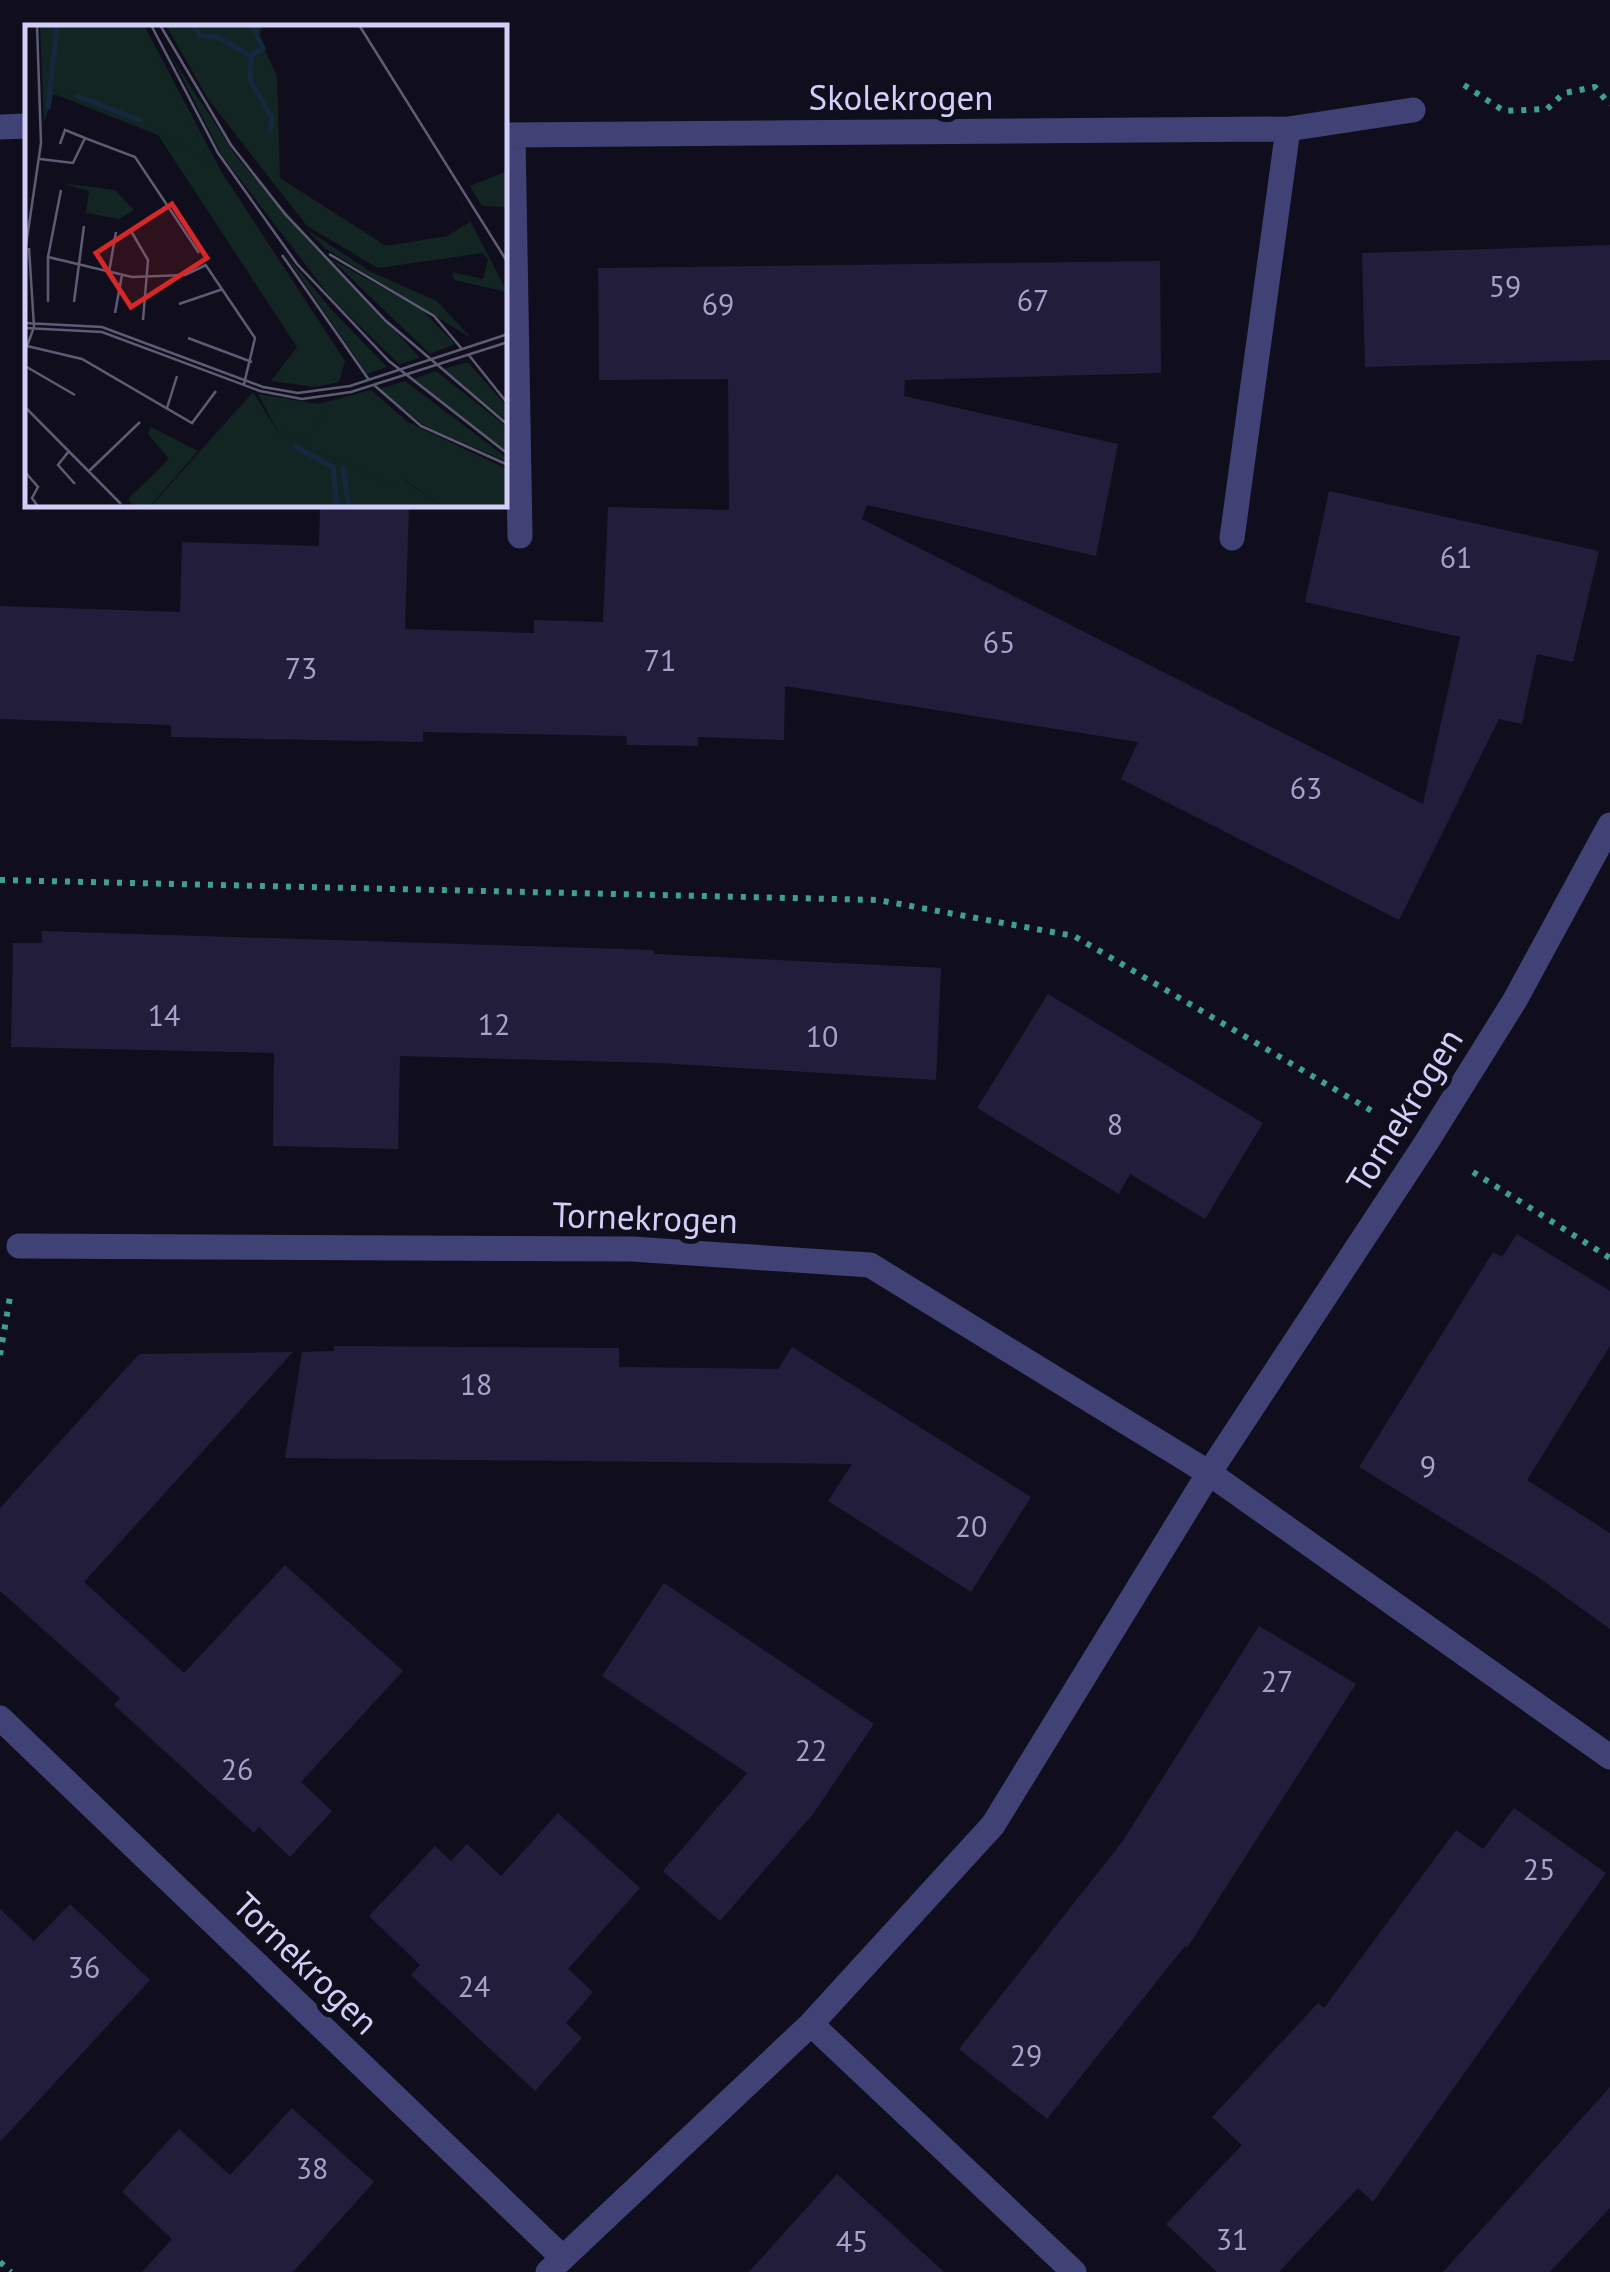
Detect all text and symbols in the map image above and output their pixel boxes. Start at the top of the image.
inset map [25,25,508,508]
street label: Skolekrogen [809,74,993,120]
house number: 59 [1489,266,1521,305]
house number: 67 [1017,280,1049,319]
house number: 69 [702,284,734,323]
house number: 61 [1440,537,1472,576]
house number: 65 [983,622,1015,661]
house number: 71 [644,640,676,679]
house number: 73 [285,648,317,687]
house number: 63 [1290,768,1322,807]
house number: 14 [148,995,180,1034]
house number: 12 [478,1004,510,1043]
house number: 10 [806,1016,838,1055]
street label: Tornekrogen [1335,1019,1473,1201]
house number: 8 [1107,1104,1123,1143]
street label: Tornekrogen [551,1191,739,1243]
house number: 18 [460,1364,492,1403]
house number: 9 [1420,1446,1436,1485]
house number: 20 [955,1506,987,1545]
house number: 27 [1261,1661,1293,1700]
house number: 22 [795,1730,827,1769]
house number: 26 [221,1749,253,1788]
house number: 25 [1523,1849,1555,1888]
street label: Tornekrogen [223,1882,389,2044]
house number: 36 [68,1947,100,1986]
house number: 24 [458,1966,490,2005]
house number: 29 [1010,2035,1042,2074]
house number: 38 [296,2148,328,2187]
house number: 31 [1216,2219,1248,2258]
house number: 45 [836,2221,868,2260]

